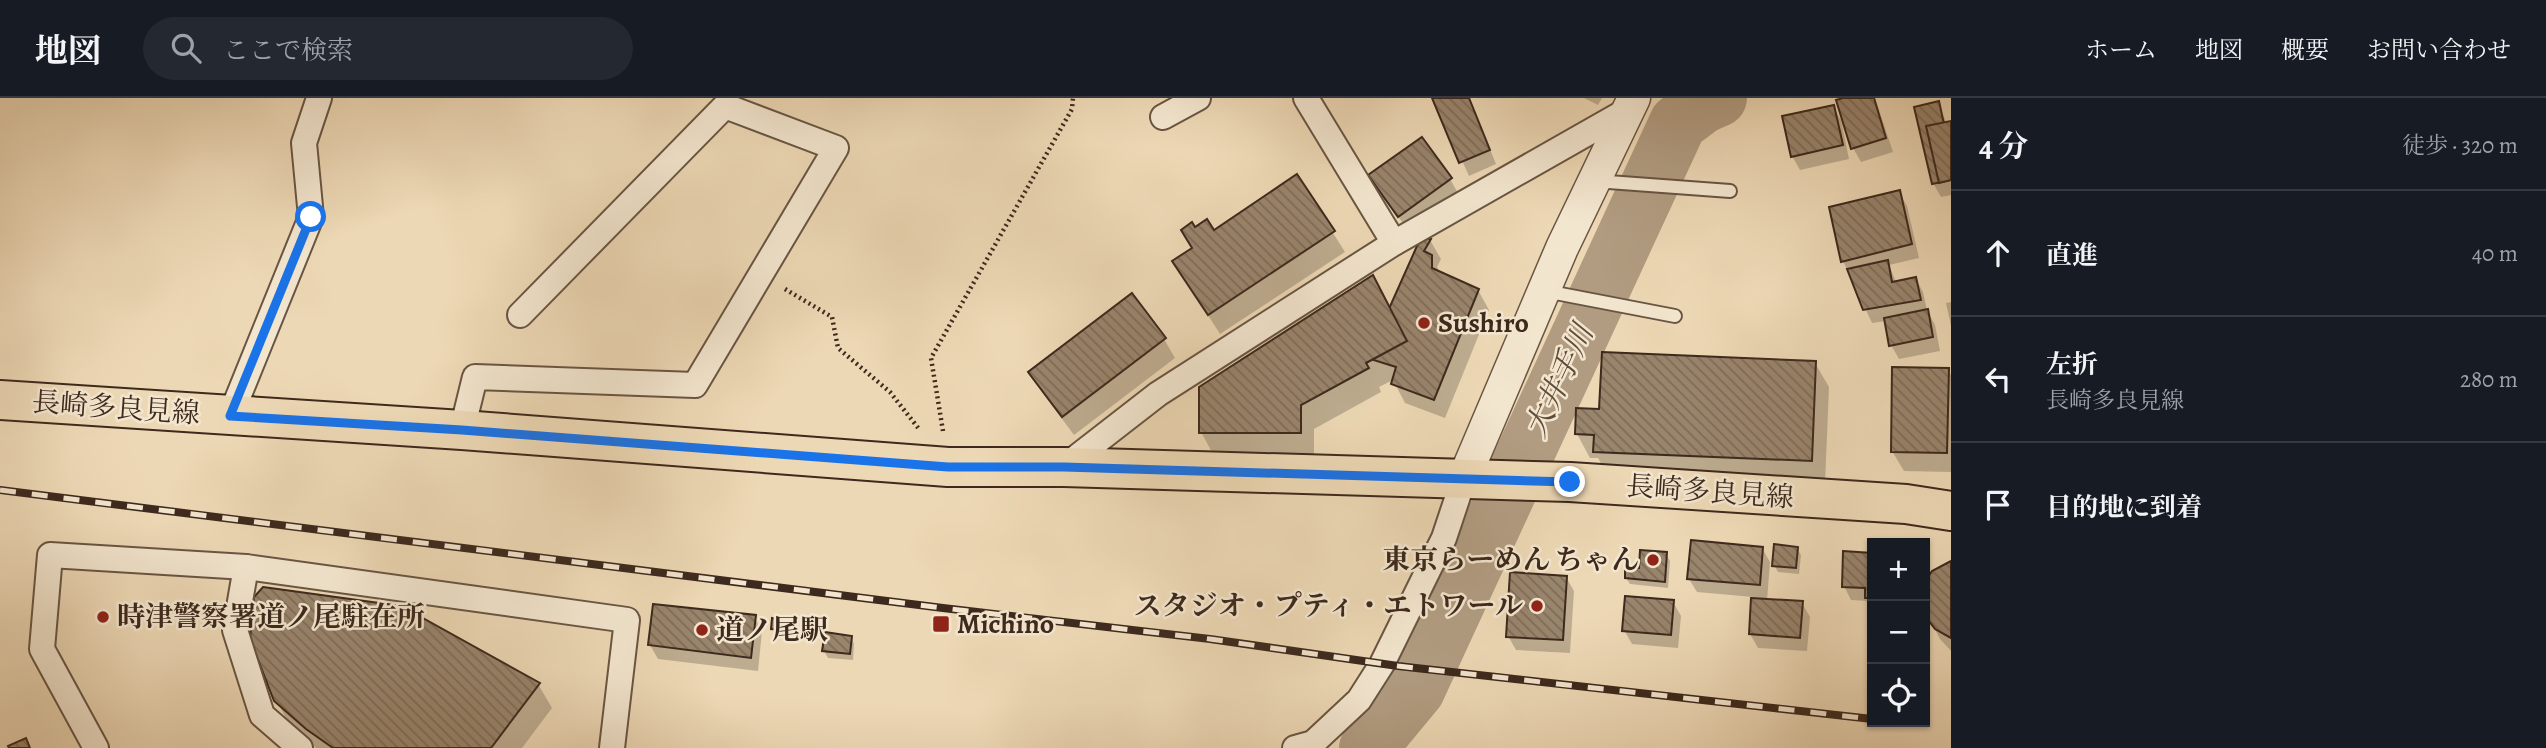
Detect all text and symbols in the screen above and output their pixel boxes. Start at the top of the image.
search box [143,17,633,80]
text: 地図 [35,28,101,73]
icon: search [167,29,205,67]
text: ここで検索 [223,33,353,68]
text: ホーム [2085,34,2157,66]
text: 地図 [2195,34,2243,66]
text: 概要 [2281,34,2329,66]
text: お問い合わせ [2367,34,2511,66]
text: 4 分 [1979,126,2028,166]
text: 徒歩 · 320 m [2402,130,2518,161]
route start [295,201,326,232]
icon: ahead [1979,234,2017,272]
text: 直進 [2046,238,2098,273]
text: 40 m [2472,238,2518,269]
place label: Sushiro [1438,304,1529,342]
marker: Sushiro [1416,315,1432,331]
water label: 大井手川 [1516,315,1604,444]
text: 左折 [2046,347,2098,382]
icon: left [1979,360,2017,398]
text: 280 m [2460,364,2518,395]
street label: 長崎多良見線 [31,383,201,433]
text: 長崎多良見線 [2046,385,2184,416]
route end [1554,466,1585,497]
street label: 長崎多良見線 [1625,467,1795,517]
icon: arrive [1979,486,2017,524]
text: 目的地に到着 [2046,490,2202,525]
map controls [1867,538,1930,727]
button: + [1867,538,1930,601]
place label: 東京らーめん ちゃん [1382,541,1639,579]
marker: 東京らーめん ちゃん [1645,552,1661,568]
place label: スタジオ・プティ・エトワール [1134,587,1523,625]
place label: 時津警察署道ノ尾駐在所 [117,598,425,636]
marker: スタジオ・プティ・エトワール [1529,598,1545,614]
button: − [1867,601,1930,664]
place label: Michino [957,605,1054,643]
marker: 時津警察署道ノ尾駐在所 [95,609,111,625]
place label: 道ノ尾駅 [716,611,828,649]
marker: Michino [931,614,951,634]
marker: 道ノ尾駅 [694,622,710,638]
button: locate [1867,664,1930,727]

